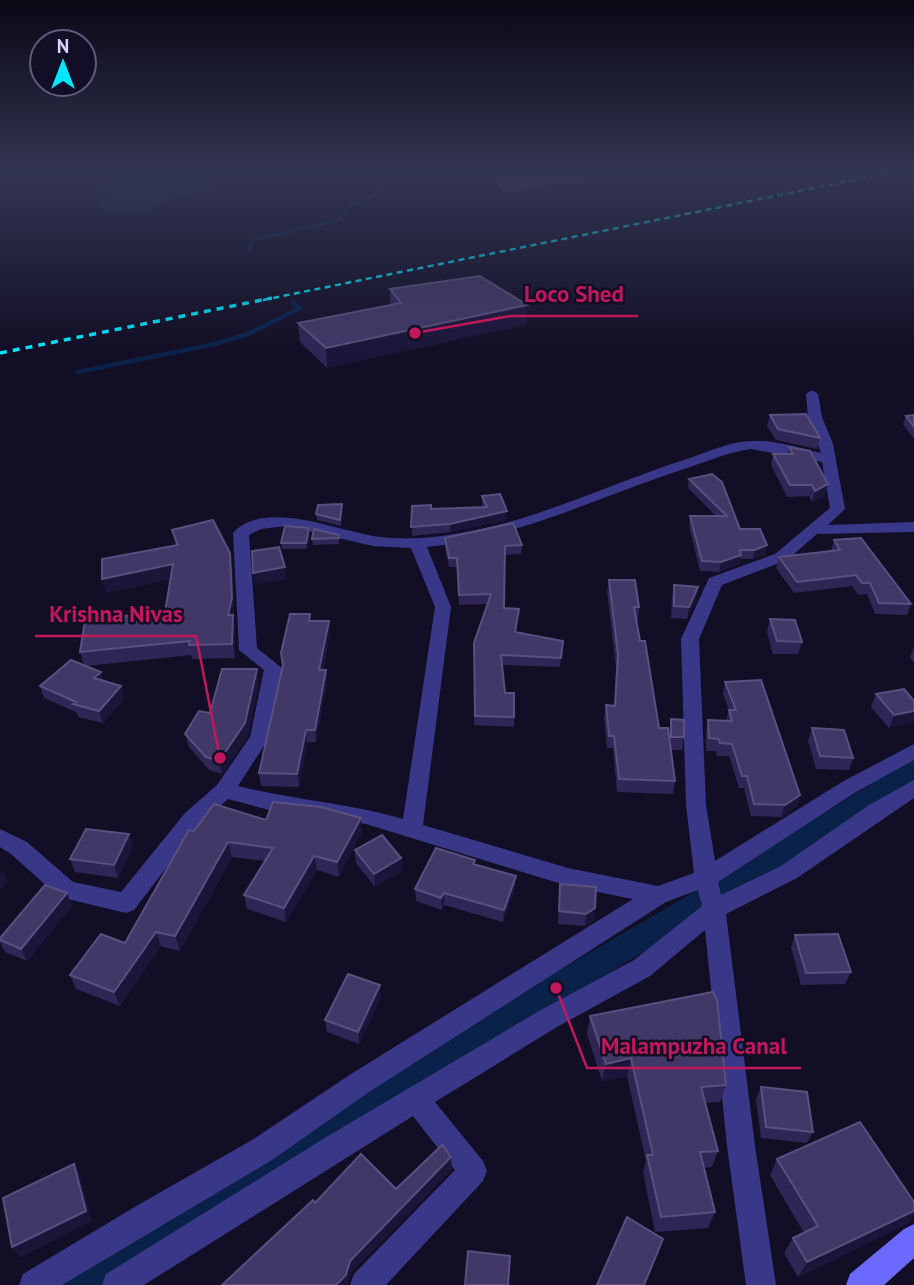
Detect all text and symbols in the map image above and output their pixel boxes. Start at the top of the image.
north arrow [28,28,98,98]
text: N [57,34,69,58]
callout: Loco Shed [510,272,638,316]
text: Loco Shed [524,279,624,308]
callout: Krishna Nivas [35,592,196,636]
text: Krishna Nivas [49,599,183,628]
callout: Malampuzha Canal [587,1024,801,1068]
text: Malampuzha Canal [601,1031,787,1060]

